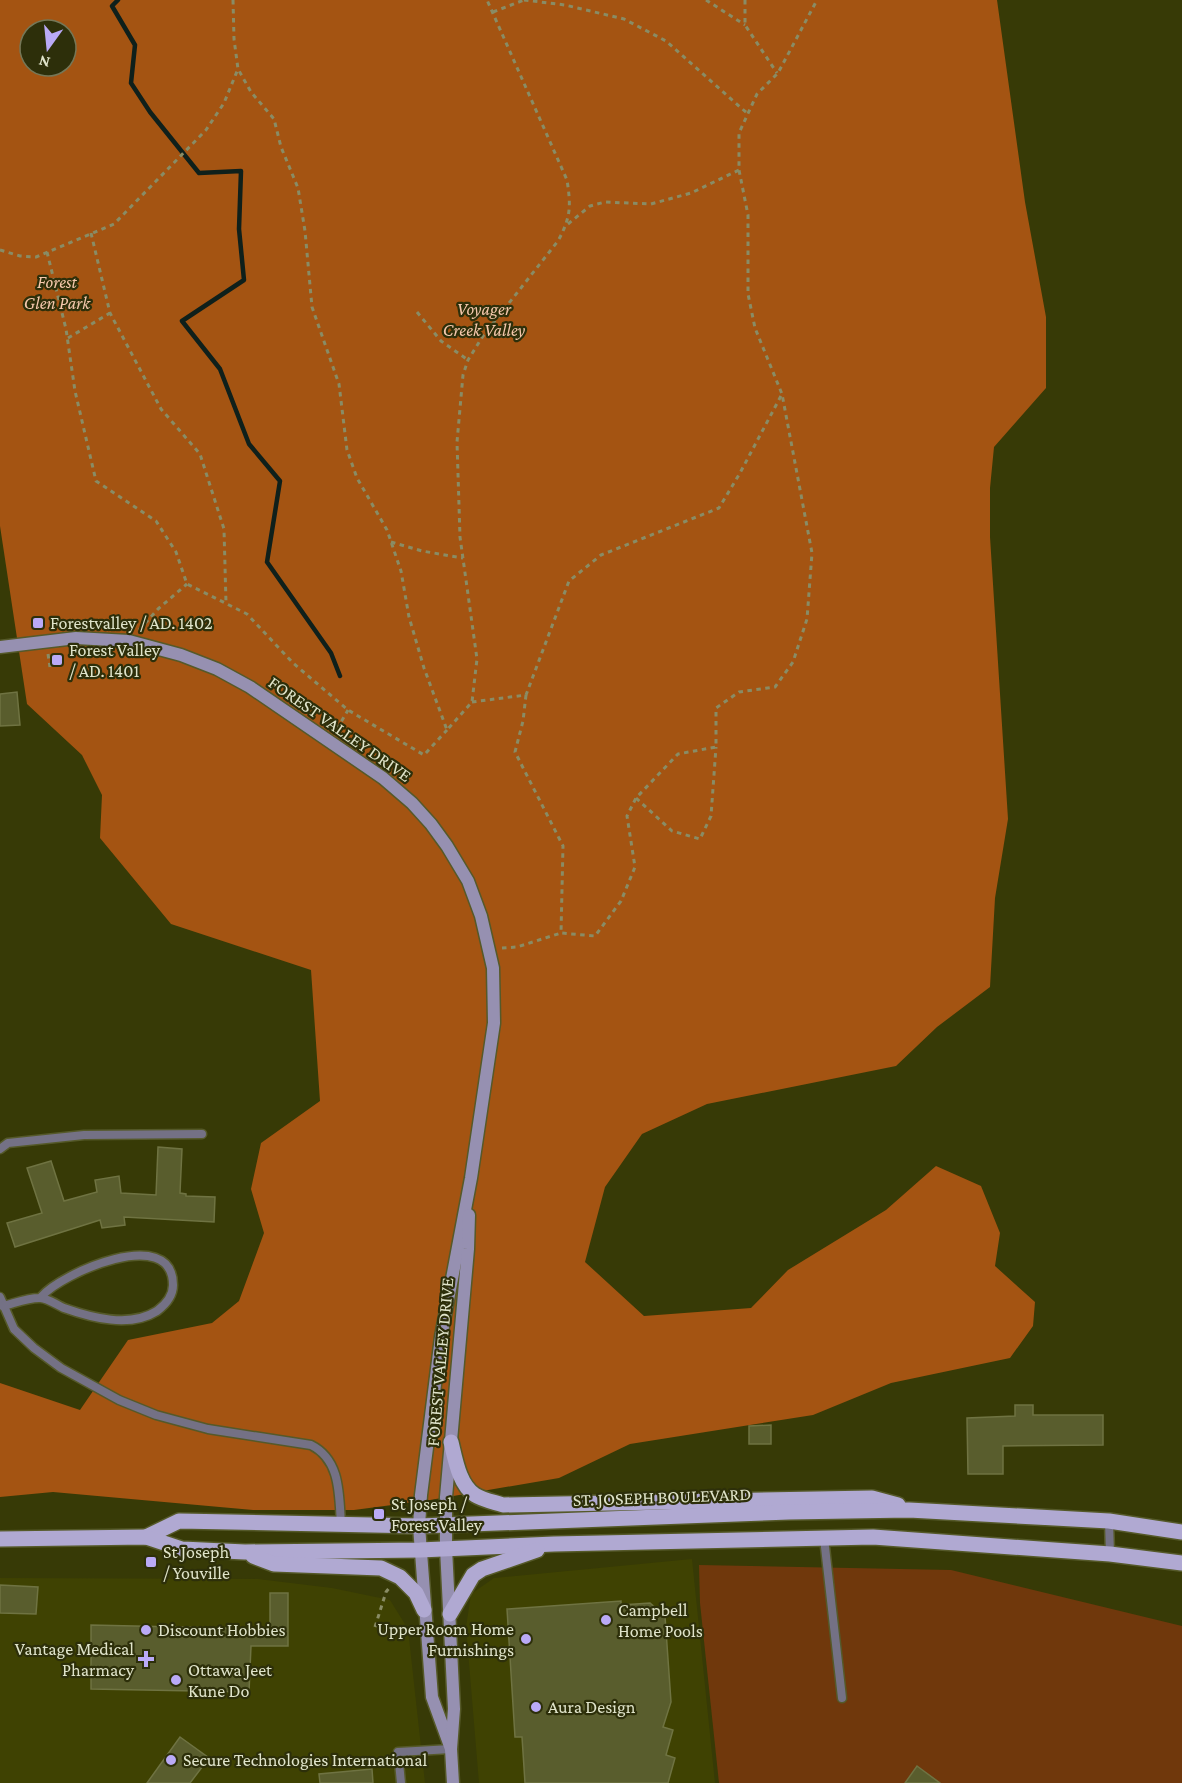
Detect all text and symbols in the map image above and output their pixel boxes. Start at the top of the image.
north arrow [18,18,78,78]
text: N [37,52,52,72]
park label: Forest Glen Park [24,272,91,313]
park label: Voyager Creek Valley [443,299,526,340]
place label: Forestvalley / AD. 1402 [50,613,213,633]
marker: Forestvalley / AD. 1402 [31,616,45,630]
place label: Forest Valley / AD. 1401 [69,640,161,681]
marker: Forest Valley / AD. 1401 [50,653,64,667]
street label: FOREST VALLEY DRIVE [265,672,415,786]
street label: FOREST VALLEY DRIVE [423,1276,457,1447]
street label: ST. JOSEPH BOULEVARD [572,1484,752,1510]
place label: St Joseph / Forest Valley [391,1494,483,1535]
marker: St Joseph / Forest Valley [372,1507,386,1521]
place label: St Joseph / Youville [163,1542,230,1583]
marker: St Joseph / Youville [144,1555,158,1569]
place label: Campbell Home Pools [618,1600,703,1641]
marker: Campbell Home Pools [599,1613,613,1627]
place label: Upper Room Home Furnishings [377,1619,514,1660]
place label: Discount Hobbies [158,1620,286,1640]
marker: Discount Hobbies [139,1623,153,1637]
marker: Upper Room Home Furnishings [519,1632,533,1646]
place label: Vantage Medical Pharmacy [15,1639,135,1680]
marker: Vantage Medical Pharmacy [139,1652,153,1666]
place label: Ottawa Jeet Kune Do [188,1660,273,1701]
marker: Ottawa Jeet Kune Do [169,1673,183,1687]
place label: Aura Design [548,1697,636,1717]
marker: Aura Design [529,1700,543,1714]
place label: Secure Technologies International [183,1750,428,1770]
marker: Secure Technologies International [164,1753,178,1767]

